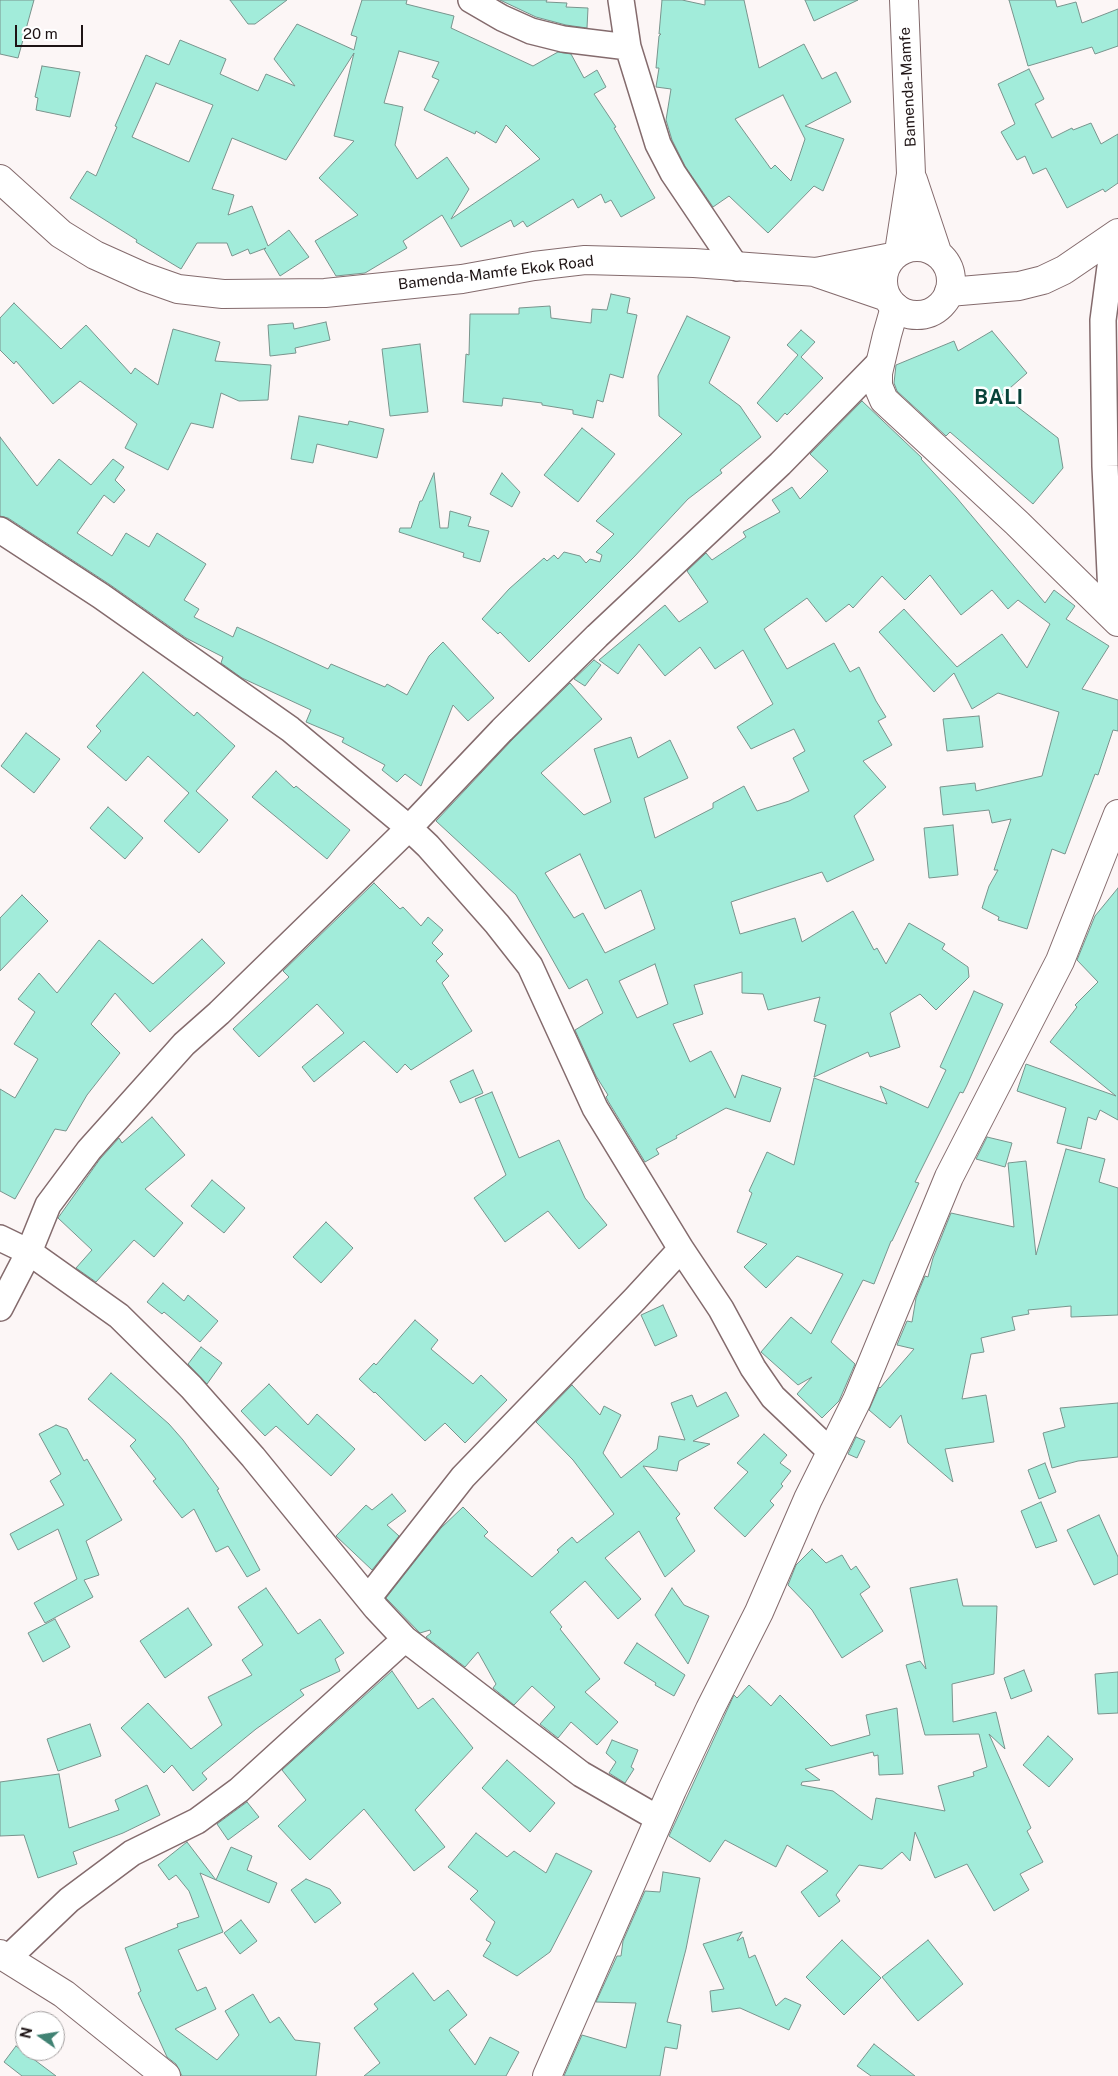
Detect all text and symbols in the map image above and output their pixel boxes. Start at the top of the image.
scale bar [18,15,85,47]
text: 20 m [23,25,58,42]
street label: Bamenda-Mamfe [896,27,920,147]
street label: Bamenda-Mamfe Ekok Road [397,252,595,294]
district label: BALI [974,386,1024,410]
north arrow [15,2011,65,2061]
text: N [17,2026,35,2040]

